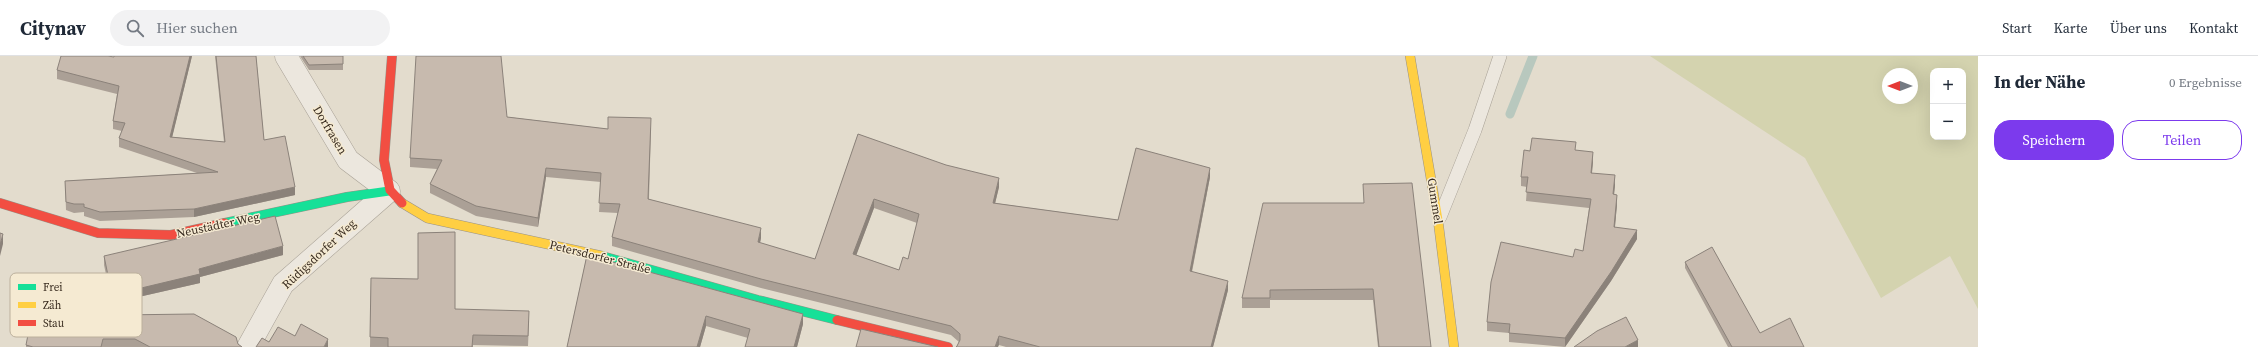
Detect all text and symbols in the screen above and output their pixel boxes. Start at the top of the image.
search box [110,10,390,46]
text: Citynav [20,15,86,41]
icon: search [124,17,146,39]
text: Hier suchen [156,17,238,38]
text: Start [2002,18,2032,38]
text: Karte [2054,18,2088,38]
text: Über uns [2110,18,2167,38]
text: Kontakt [2189,18,2238,38]
north arrow [1882,68,1918,104]
map controls [1930,68,1966,140]
button: + [1930,68,1966,104]
text: In der Nähe [1994,70,2085,94]
text: 0 Ergebnisse [2169,74,2242,91]
street label: Dorfrasen [309,103,351,157]
button: − [1930,104,1966,140]
button: Speichern [1994,120,2114,160]
button: Teilen [2122,120,2242,160]
street label: Gummel [1423,177,1447,226]
street label: Neustädter Weg [175,208,261,242]
street label: Rüdigsdorfer Weg [279,216,359,292]
street label: Petersdorfer Straße [548,237,652,277]
legend [10,273,142,337]
text: Frei [43,280,63,295]
text: Zäh [43,298,62,313]
text: Stau [43,316,65,331]

